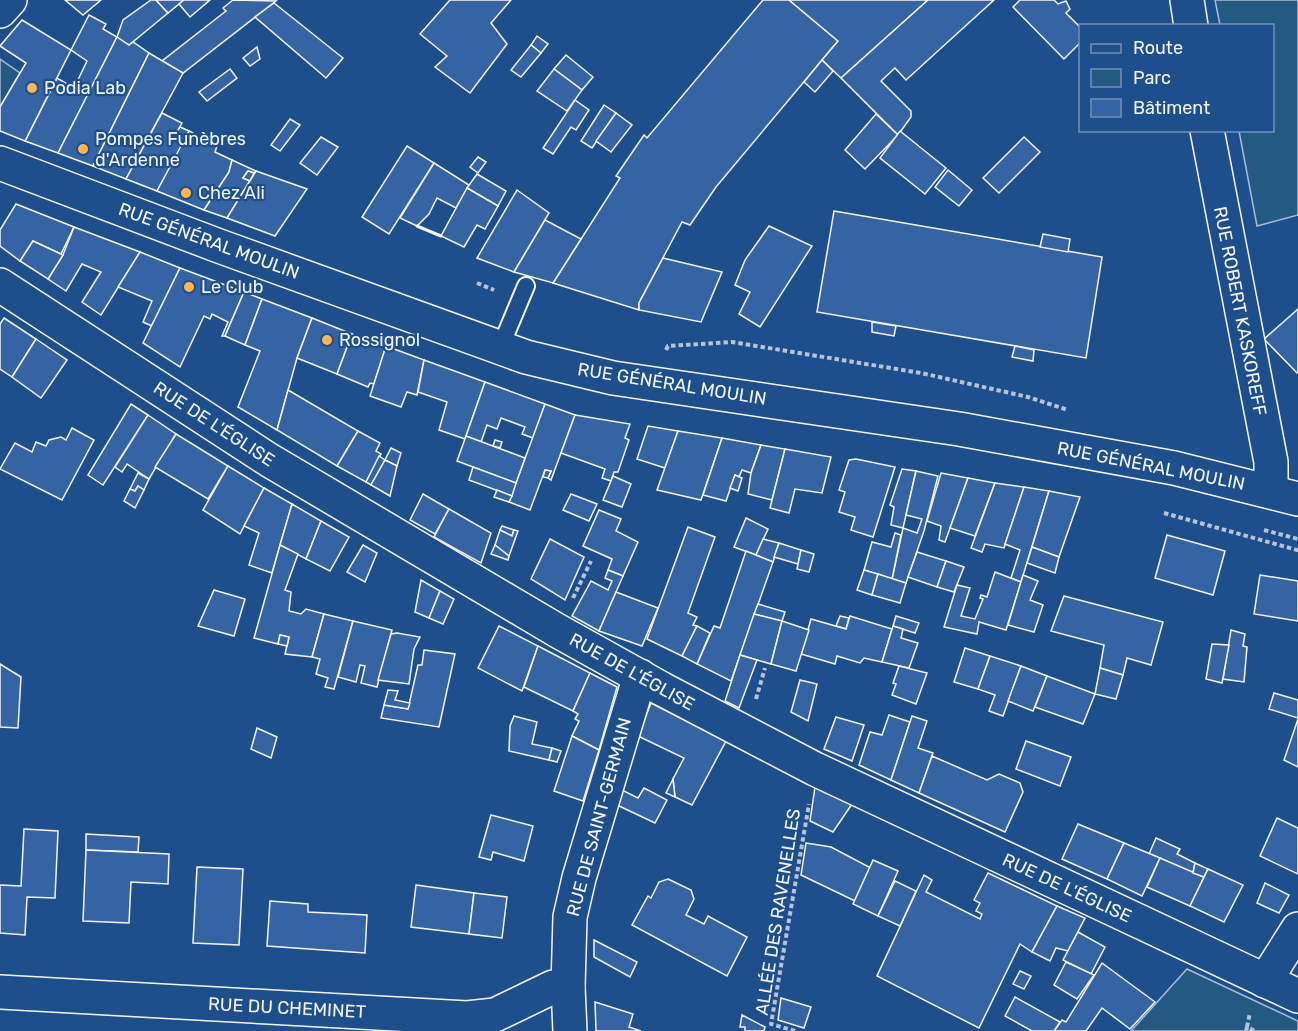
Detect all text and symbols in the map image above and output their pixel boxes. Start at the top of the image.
legend [1079,24,1274,132]
text: Route [1133,37,1183,59]
text: Parc [1133,67,1171,89]
place label: Podia Lab [44,77,126,99]
marker: Podia Lab [25,81,39,95]
text: Bâtiment [1133,97,1210,119]
place label: Pompes Funèbres d'Ardenne [95,128,246,171]
marker: Pompes Funèbres d'Ardenne [76,142,90,156]
place label: Chez Ali [198,182,265,204]
marker: Chez Ali [179,186,193,200]
street label: RUE GÉNÉRAL MOULIN [116,198,302,284]
street label: RUE ROBERT KASKOREFF [1209,205,1271,417]
place label: Le Club [201,276,263,298]
marker: Le Club [182,280,196,294]
place label: Rossignol [339,329,420,351]
marker: Rossignol [320,333,334,347]
street label: RUE GÉNÉRAL MOULIN [576,358,768,410]
street label: RUE DE L'ÉGLISE [149,377,279,471]
street label: RUE GÉNÉRAL MOULIN [1055,437,1247,495]
street label: RUE DE L'ÉGLISE [566,628,698,716]
street label: RUE DE SAINT-GERMAIN [562,715,636,919]
street label: ALLÉE DES RAVENELLES [751,807,805,1017]
street label: RUE DE L'ÉGLISE [999,848,1135,928]
street label: RUE DU CHEMINET [208,993,366,1023]

